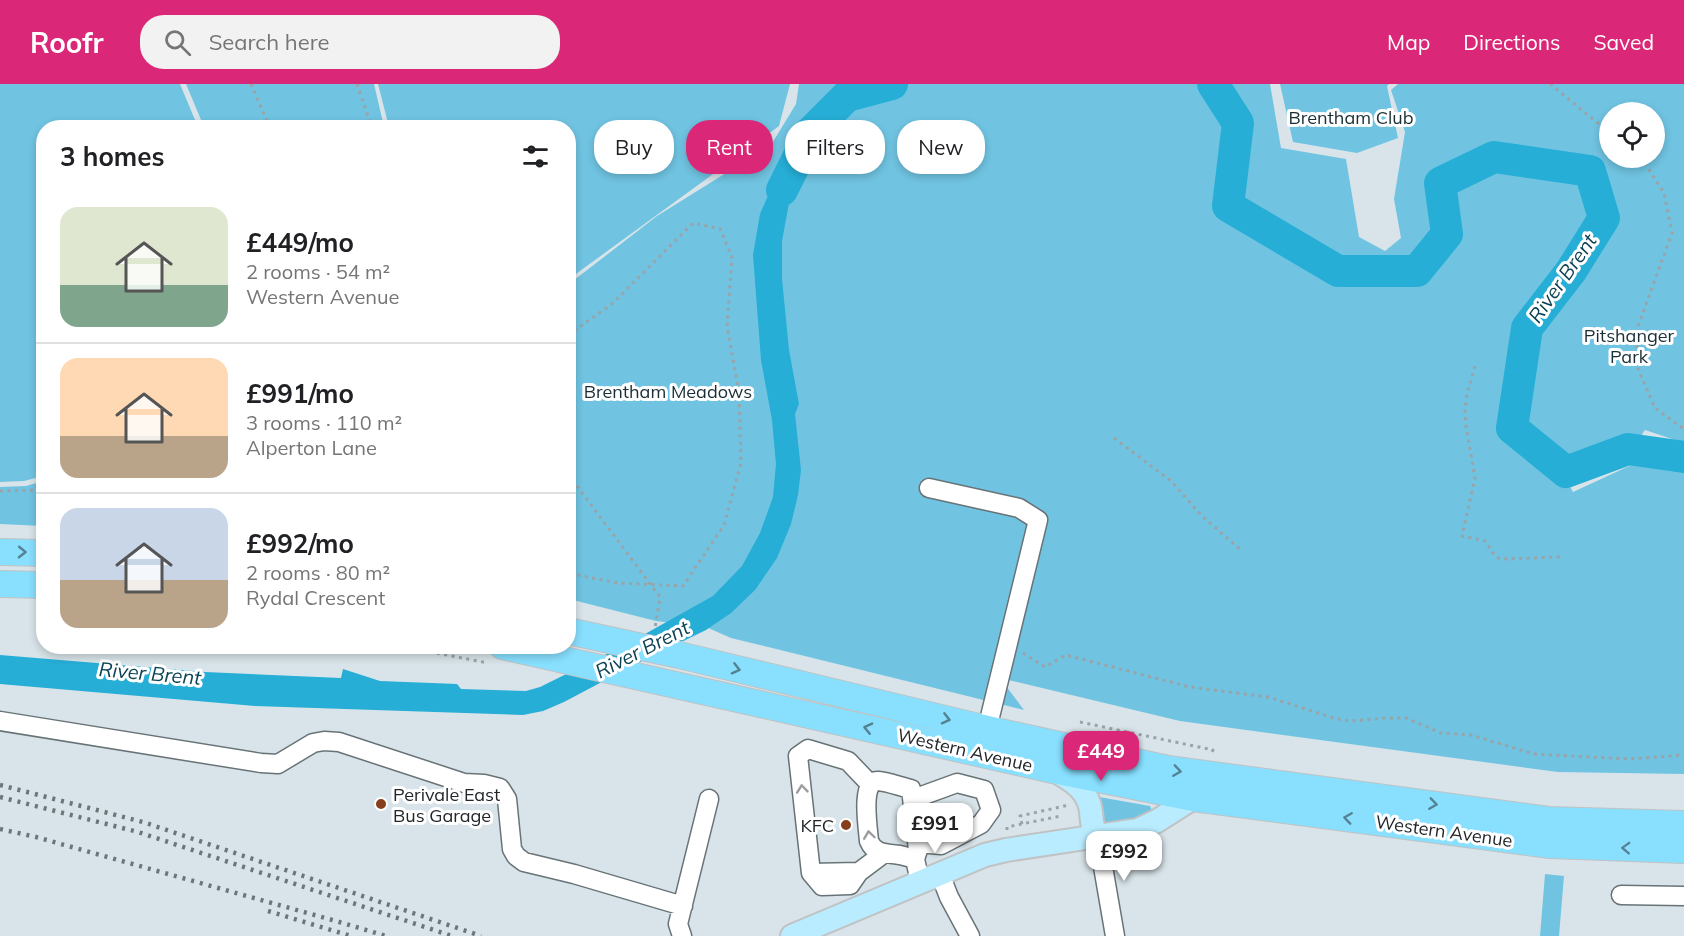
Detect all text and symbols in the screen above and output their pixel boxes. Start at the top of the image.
search box [140,15,560,69]
text: Roofr [30,25,104,60]
icon: search [161,26,194,59]
text: Search here [209,28,330,56]
text: Map [1387,29,1430,55]
text: Directions [1463,29,1560,55]
text: Saved [1593,29,1654,55]
map controls [1599,102,1665,168]
button: locate [1599,102,1665,168]
park label: Brentham Club [1289,106,1413,129]
chip: Buy [594,120,674,174]
chip: Rent [686,120,773,174]
chip: Filters [785,120,885,174]
chip: New [897,120,985,174]
text: 3 homes [60,140,164,173]
icon: filters [519,140,552,173]
text: £449/mo [246,226,354,259]
water label: River Brent [1522,228,1602,327]
icon: home [108,231,180,303]
text: 2 rooms · 54 m² [246,259,390,284]
text: Western Avenue [246,284,399,309]
park label: Pitshanger Park [1584,324,1675,368]
text: £991/mo [246,377,354,410]
park label: Brentham Meadows [584,380,752,403]
icon: home [108,382,180,454]
text: 3 rooms · 110 m² [246,410,402,435]
text: Alperton Lane [246,435,377,460]
text: £992/mo [246,527,354,560]
icon: home [108,532,180,604]
one-way arrow [17,546,26,558]
text: 2 rooms · 80 m² [246,560,390,585]
text: Rydal Crescent [246,585,385,610]
water label: River Brent [591,614,694,683]
water label: River Brent [98,656,203,690]
one-way arrow [731,661,741,674]
one-way arrow [941,712,951,725]
one-way arrow [863,723,873,736]
street label: Western Avenue [895,723,1035,777]
pin: £449 [1065,731,1137,782]
text: £449 [1077,738,1125,763]
one-way arrow [1173,764,1182,776]
place label: Perivale East Bus Garage [393,783,500,827]
one-way arrow [796,784,808,793]
marker: Perivale East Bus Garage [374,797,388,811]
one-way arrow [1429,798,1438,810]
pin: £991 [899,803,971,854]
text: £991 [911,810,959,835]
street label: Western Avenue [1374,810,1514,852]
one-way arrow [1344,813,1353,825]
place label: KFC [800,814,834,837]
marker: KFC [839,818,853,832]
one-way arrow [864,830,876,840]
pin: £992 [1088,831,1160,882]
text: £992 [1100,838,1148,863]
one-way arrow [1621,842,1630,854]

